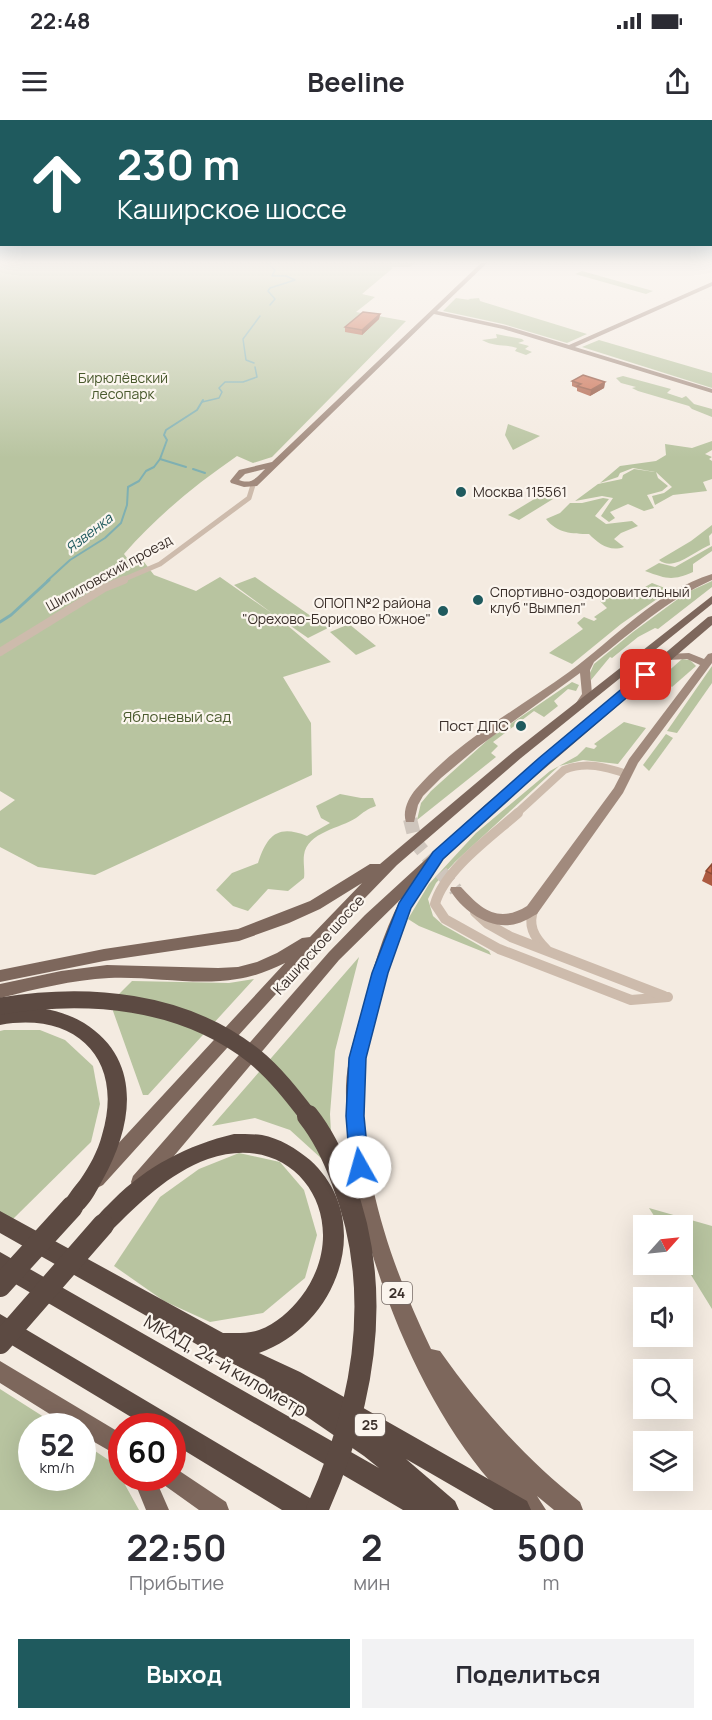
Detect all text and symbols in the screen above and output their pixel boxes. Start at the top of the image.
text: 22:48 [30,6,91,36]
text: Beeline [307,63,405,100]
icon: menu [18,65,51,98]
icon: share [661,65,694,98]
text: 230 m [117,135,240,193]
icon: ahead [18,144,96,222]
text: Каширское шоссе [117,190,347,227]
park label: Бирюлёвский лесопарк [78,368,168,403]
place label: Москва 115561 [473,482,567,501]
marker: Москва 115561 [454,485,468,499]
water label: Язвенка [61,508,117,557]
street label: Шипиловский проезд [42,530,175,615]
place label: Спортивно-оздоровительный клуб "Вымпел" [490,582,690,617]
place label: ОПОП №2 района "Орехово-Борисово Южное" [242,593,431,628]
marker: Спортивно-оздоровительный клуб "Вымпел" [471,593,485,607]
marker: ОПОП №2 района "Орехово-Борисово Южное" [436,604,450,618]
pin [620,649,671,700]
icon: arrive [629,658,662,691]
park label: Яблоневый сад [123,706,231,727]
place label: Пост ДПС [439,715,509,736]
marker: Пост ДПС [514,719,528,733]
street label: Каширское шоссе [268,890,369,999]
position arrow [328,1135,392,1199]
north arrow [633,1215,693,1275]
map controls [633,1215,693,1491]
road number: 24 [382,1282,412,1304]
button: sound [633,1287,693,1347]
street label: МКАД, 24-й километр [140,1309,311,1422]
button: search [633,1359,693,1419]
speed limit sign: 60 [108,1413,186,1491]
road number: 25 [355,1414,385,1436]
text: 52 [40,1424,74,1465]
button: layers [633,1431,693,1491]
text: km/h [40,1457,74,1478]
text: 22:50 [127,1523,227,1572]
text: 2 [361,1523,382,1572]
text: 500 [517,1523,585,1572]
text: Прибытие [129,1569,224,1596]
text: мин [353,1569,390,1596]
text: m [543,1569,560,1596]
button: Выход [18,1639,350,1708]
button: Поделиться [362,1639,694,1708]

